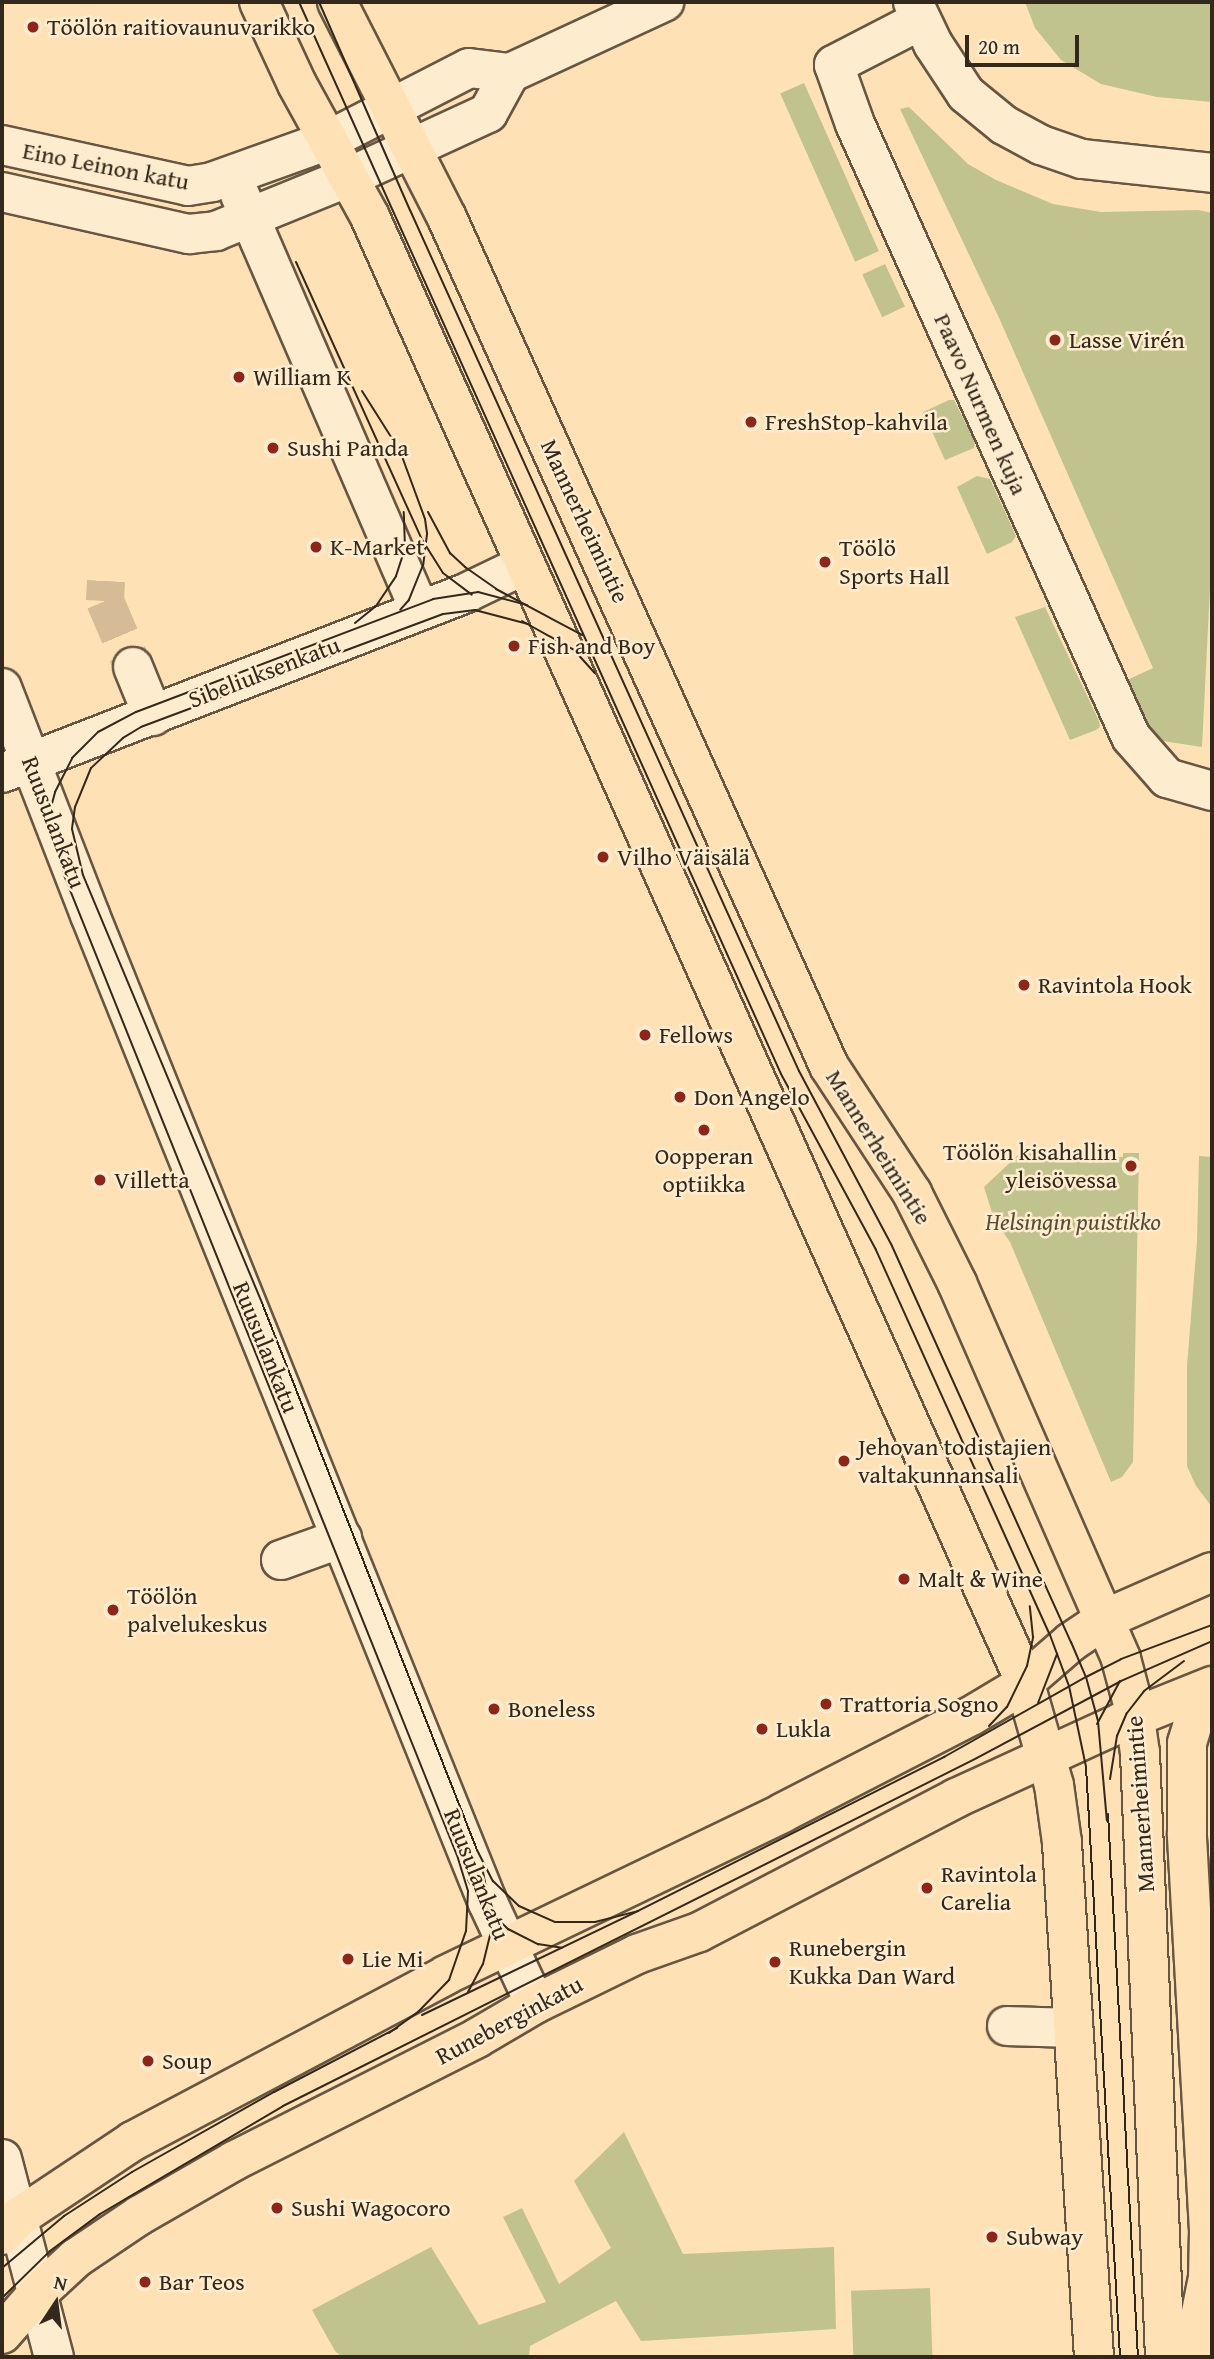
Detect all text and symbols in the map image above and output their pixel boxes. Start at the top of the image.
place label: Töölön raitiovaunuvarikko [47,13,315,41]
marker: Töölön raitiovaunuvarikko [25,19,41,35]
scale bar [969,21,1083,65]
text: 20 m [978,31,1020,62]
street label: Eino Leinon katu [20,136,192,196]
street label: Paavo Nurmen kuja [928,309,1034,499]
place label: Lasse Virén [1069,326,1185,354]
marker: Lasse Virén [1047,332,1063,348]
place label: William K [253,363,351,391]
marker: William K [231,369,247,385]
place label: FreshStop-kahvila [765,408,948,436]
marker: FreshStop-kahvila [743,414,759,430]
place label: Sushi Panda [287,434,409,462]
street label: Mannerheimintie [535,435,635,607]
marker: Sushi Panda [265,440,281,456]
place label: K-Market [330,533,425,561]
place label: Töölö Sports Hall [839,534,950,590]
marker: K-Market [308,539,324,555]
marker: Töölö Sports Hall [817,554,833,570]
street label: Sibeliuksenkatu [184,630,344,714]
place label: Fish and Boy [528,632,655,660]
marker: Fish and Boy [506,638,522,654]
street label: Ruusulankatu [16,752,92,892]
place label: Vilho Väisälä [617,843,750,871]
marker: Vilho Väisälä [595,849,611,865]
place label: Ravintola Hook [1038,971,1192,999]
marker: Ravintola Hook [1016,977,1032,993]
place label: Fellows [659,1021,733,1049]
marker: Fellows [637,1027,653,1043]
street label: Mannerheimintie [820,1064,938,1230]
place label: Don Angelo [694,1083,810,1111]
marker: Don Angelo [672,1089,688,1105]
marker: Oopperan optiikka [696,1122,712,1138]
place label: Töölön kisahallin yleisövessa [943,1138,1117,1194]
place label: Oopperan optiikka [655,1142,753,1198]
marker: Töölön kisahallin yleisövessa [1123,1158,1139,1174]
place label: Villetta [114,1166,189,1194]
marker: Villetta [92,1172,108,1188]
park label: Helsingin puistikko [985,1208,1161,1236]
street label: Ruusulankatu [227,1277,305,1417]
place label: Jehovan todistajien valtakunnansali [858,1433,1051,1489]
marker: Jehovan todistajien valtakunnansali [836,1453,852,1469]
place label: Malt & Wine [918,1565,1043,1593]
marker: Malt & Wine [896,1571,912,1587]
place label: Töölön palvelukeskus [127,1582,268,1638]
marker: Töölön palvelukeskus [105,1602,121,1618]
place label: Trattoria Sogno [840,1690,999,1718]
place label: Boneless [508,1695,596,1723]
marker: Trattoria Sogno [818,1696,834,1712]
marker: Boneless [486,1701,502,1717]
place label: Lukla [776,1715,831,1743]
street label: Mannerheimintie [1119,1715,1161,1893]
marker: Lukla [754,1721,770,1737]
street label: Ruusulankatu [438,1804,516,1944]
place label: Ravintola Carelia [941,1860,1037,1916]
marker: Ravintola Carelia [919,1880,935,1896]
place label: Runebergin Kukka Dan Ward [789,1934,955,1990]
place label: Lie Mi [362,1945,423,1973]
marker: Lie Mi [340,1951,356,1967]
marker: Runebergin Kukka Dan Ward [767,1954,783,1970]
street label: Runeberginkatu [431,1969,587,2071]
place label: Soup [162,2047,212,2075]
marker: Soup [140,2053,156,2069]
place label: Sushi Wagocoro [291,2194,450,2222]
marker: Sushi Wagocoro [269,2200,285,2216]
place label: Subway [1006,2223,1083,2251]
marker: Subway [984,2229,1000,2245]
text: N [51,2267,70,2298]
north arrow [21,2268,91,2338]
place label: Bar Teos [159,2268,245,2296]
marker: Bar Teos [137,2274,153,2290]

